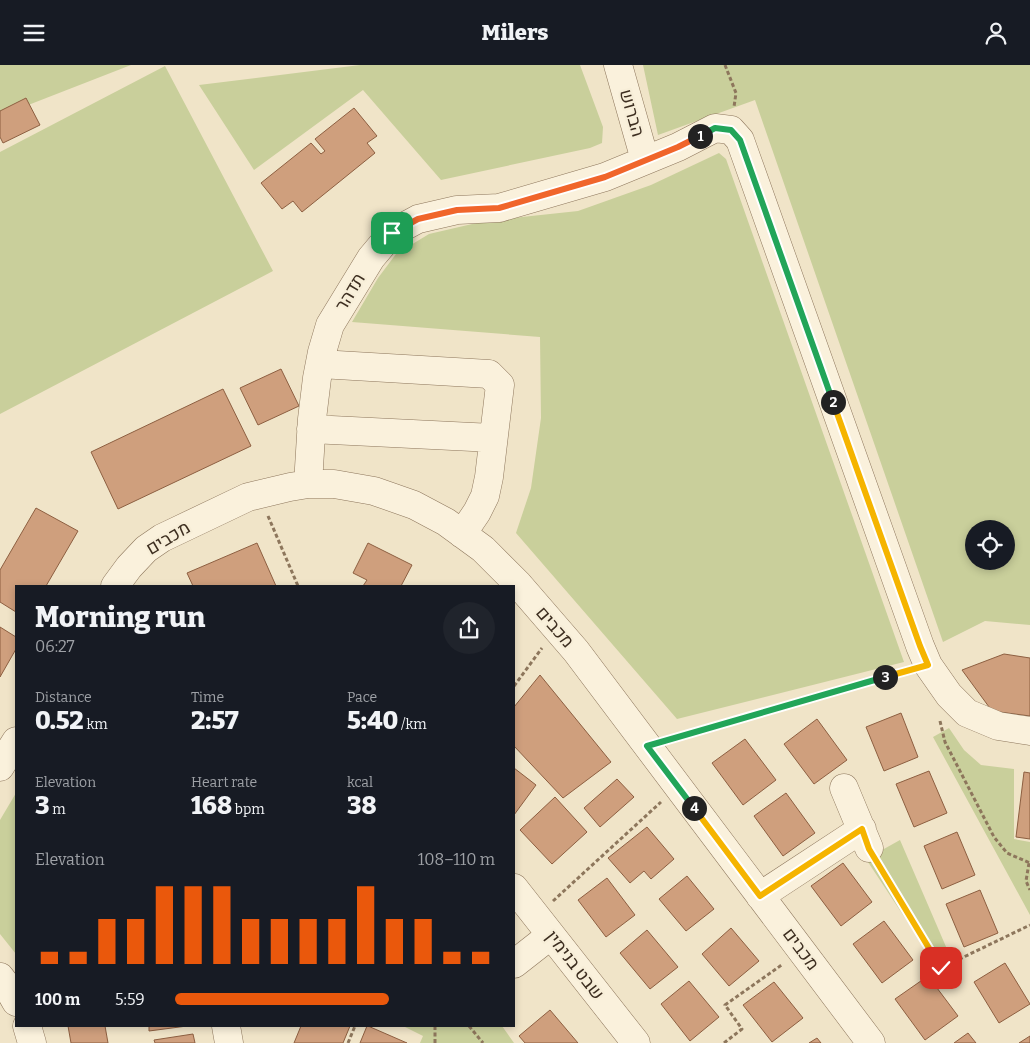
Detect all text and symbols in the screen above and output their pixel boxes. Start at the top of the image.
icon: menu [20,19,48,47]
text: Milers [482,19,548,46]
icon: person [982,19,1010,47]
street label: הברוש [615,87,649,139]
pin: 1 [688,123,712,149]
text: 1 [697,128,704,145]
pin [371,212,413,254]
icon: arrive [378,219,406,247]
street label: תדהר [330,269,370,315]
pin: 2 [820,389,846,415]
text: 2 [830,394,837,411]
street label: מכבים [142,516,194,560]
map controls [965,520,1015,570]
button: locate [965,520,1015,570]
text: Morning run [35,601,205,634]
button: share [443,602,495,654]
street label: מכבים [531,602,579,652]
text: 06:27 [35,637,75,656]
pin: 3 [872,665,898,689]
text: 3 [881,669,890,686]
text: Distance [35,689,92,706]
text: Time [191,689,224,706]
text: Pace [347,689,377,706]
text: 0.52 [35,706,84,736]
text: 2:57 [191,706,239,736]
text: 5:40 [347,706,398,736]
text: km [84,716,108,733]
text: /km [398,716,427,733]
text: Elevation [35,774,96,791]
text: Heart rate [191,774,257,791]
text: kcal [347,774,373,791]
text: 3 [35,791,49,821]
text: 168 [191,791,232,821]
text: 38 [347,791,377,821]
pin: 4 [682,795,706,821]
text: 4 [690,800,699,817]
text: m [49,801,66,818]
text: bpm [232,801,265,818]
text: Elevation [35,850,105,869]
text: 108–110 m [418,850,495,869]
street label: מכבים [778,923,824,975]
street label: שבט בנימין [541,926,609,1004]
pin [920,947,962,989]
icon: check [927,954,955,982]
text: 100 m [35,990,80,1009]
text: 5:59 [115,990,145,1009]

